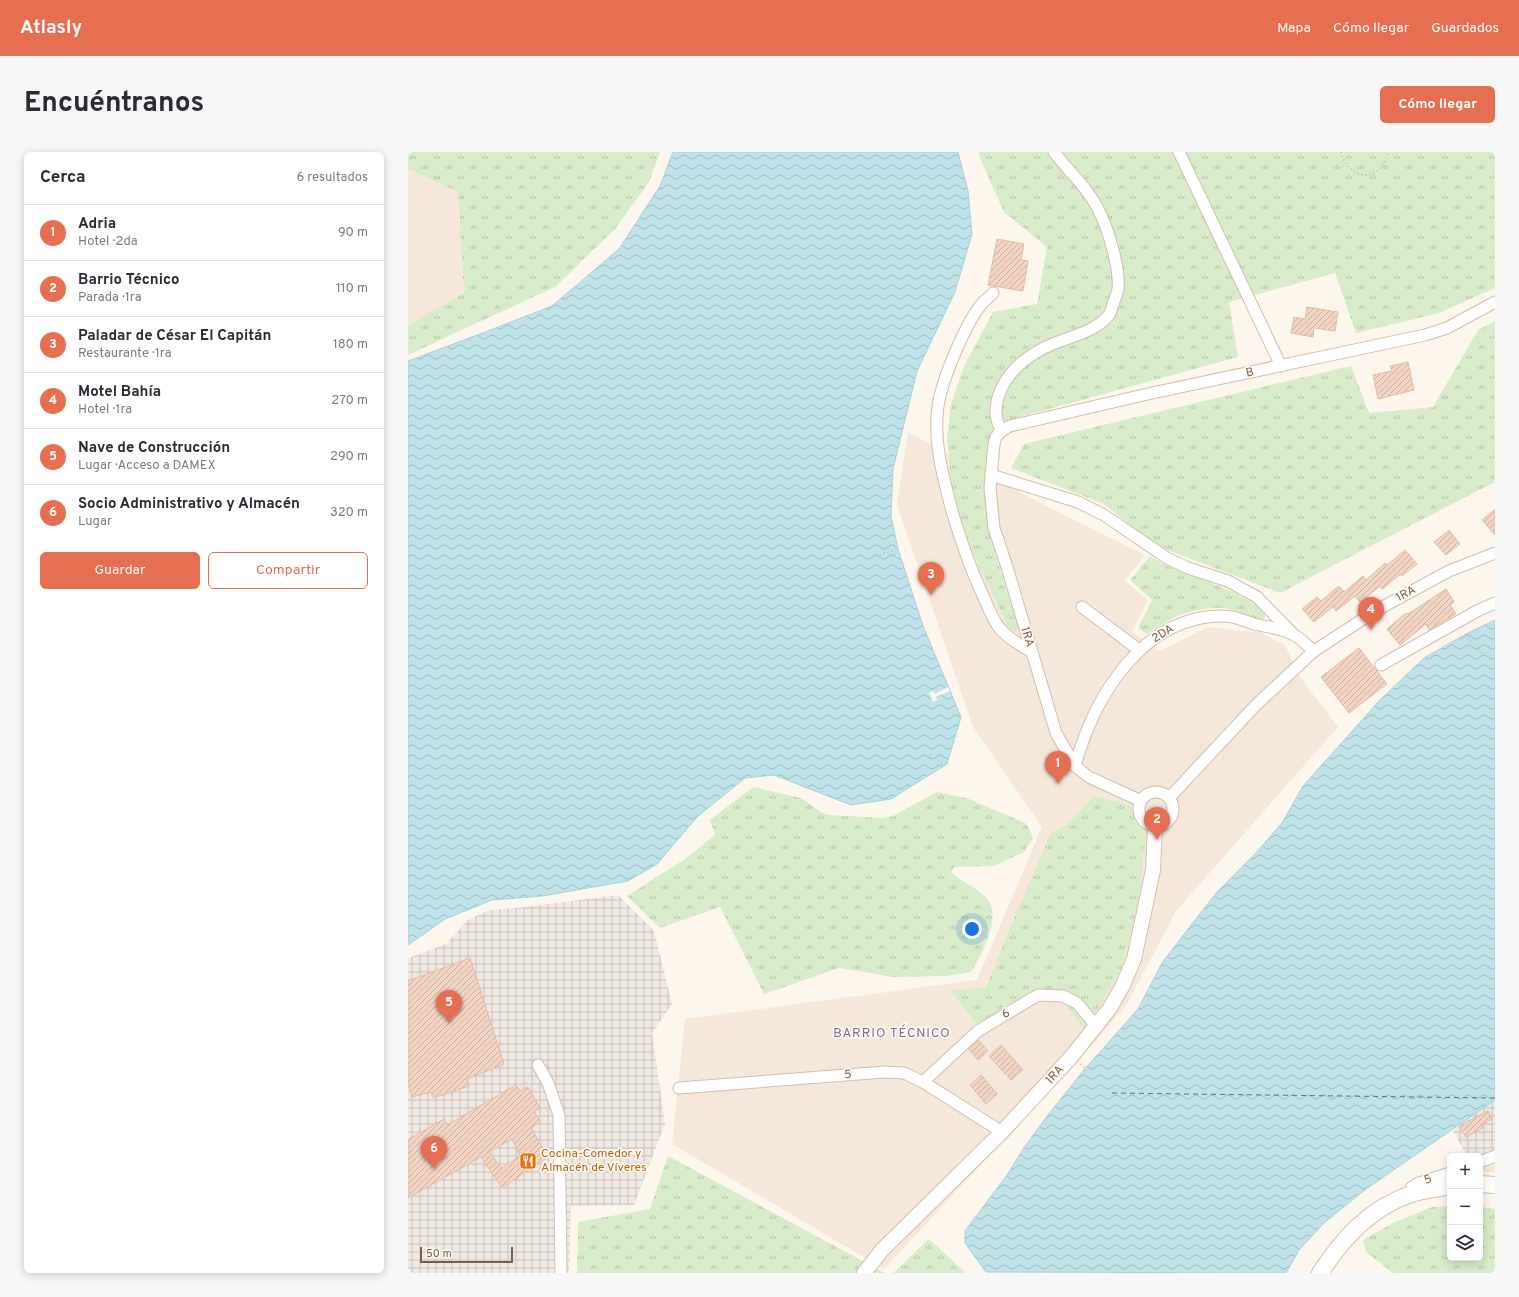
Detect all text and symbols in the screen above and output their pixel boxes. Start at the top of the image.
text: Atlasly [20,16,82,40]
text: Mapa [1277,20,1311,37]
text: Cómo llegar [1333,20,1409,37]
text: Guardados [1431,20,1499,37]
text: Encuéntranos [24,86,204,122]
button: Cómo llegar [1380,86,1495,123]
text: Cerca [40,167,86,189]
text: 6 resultados [297,170,368,186]
text: Adria [78,215,116,234]
text: 1 [50,225,56,241]
text: 90 m [338,225,368,241]
text: Hotel · 2da [78,234,138,250]
text: Barrio Técnico [78,271,180,290]
text: 2 [49,281,57,297]
text: 110 m [336,281,368,297]
text: Parada · 1ra [78,290,142,306]
text: Paladar de César El Capitán [78,327,271,346]
text: 3 [49,337,57,353]
text: 180 m [333,337,368,353]
text: Restaurante · 1ra [78,346,171,362]
street label: B [1244,364,1256,382]
text: Motel Bahía [78,383,161,402]
text: 4 [49,393,57,409]
text: 270 m [331,393,368,409]
text: Hotel · 1ra [78,402,132,418]
text: Nave de Construcción [78,439,230,458]
text: 5 [49,449,57,465]
text: 290 m [330,449,368,465]
text: Lugar · Acceso a DAMEX [78,458,216,474]
text: Socio Administrativo y Almacén [78,495,300,514]
text: 6 [49,505,57,521]
text: 320 m [330,505,368,521]
text: Lugar [78,514,112,530]
button: Guardar [40,552,200,589]
button: Compartir [208,552,368,589]
pin: 3 [918,562,944,595]
street label: 1RA [1393,582,1419,606]
pin: 4 [1358,597,1384,630]
street label: 2DA [1149,621,1177,647]
street label: 1RA [1017,625,1037,649]
pin: 1 [1045,751,1071,784]
pin: 2 [1144,807,1170,840]
your location [962,919,982,939]
pin: 5 [436,990,462,1023]
street label: 6 [999,1005,1013,1023]
district label: BARRIO TÉCNICO [833,1024,951,1042]
street label: 1RA [1042,1062,1068,1088]
street label: 5 [844,1067,852,1083]
pin: 6 [421,1136,447,1169]
place label: Cocina-Comedor y Almacén de Víveres [541,1146,647,1176]
restaurant icon: Cocina-Comedor y Almacén de Víveres [518,1151,538,1171]
map controls [1447,1153,1483,1261]
button: + [1447,1153,1483,1189]
street label: 5 [1422,1171,1434,1189]
button: − [1447,1189,1483,1225]
button: layers [1447,1225,1483,1261]
scale bar [420,1245,513,1264]
text: 50 m [426,1247,452,1261]

